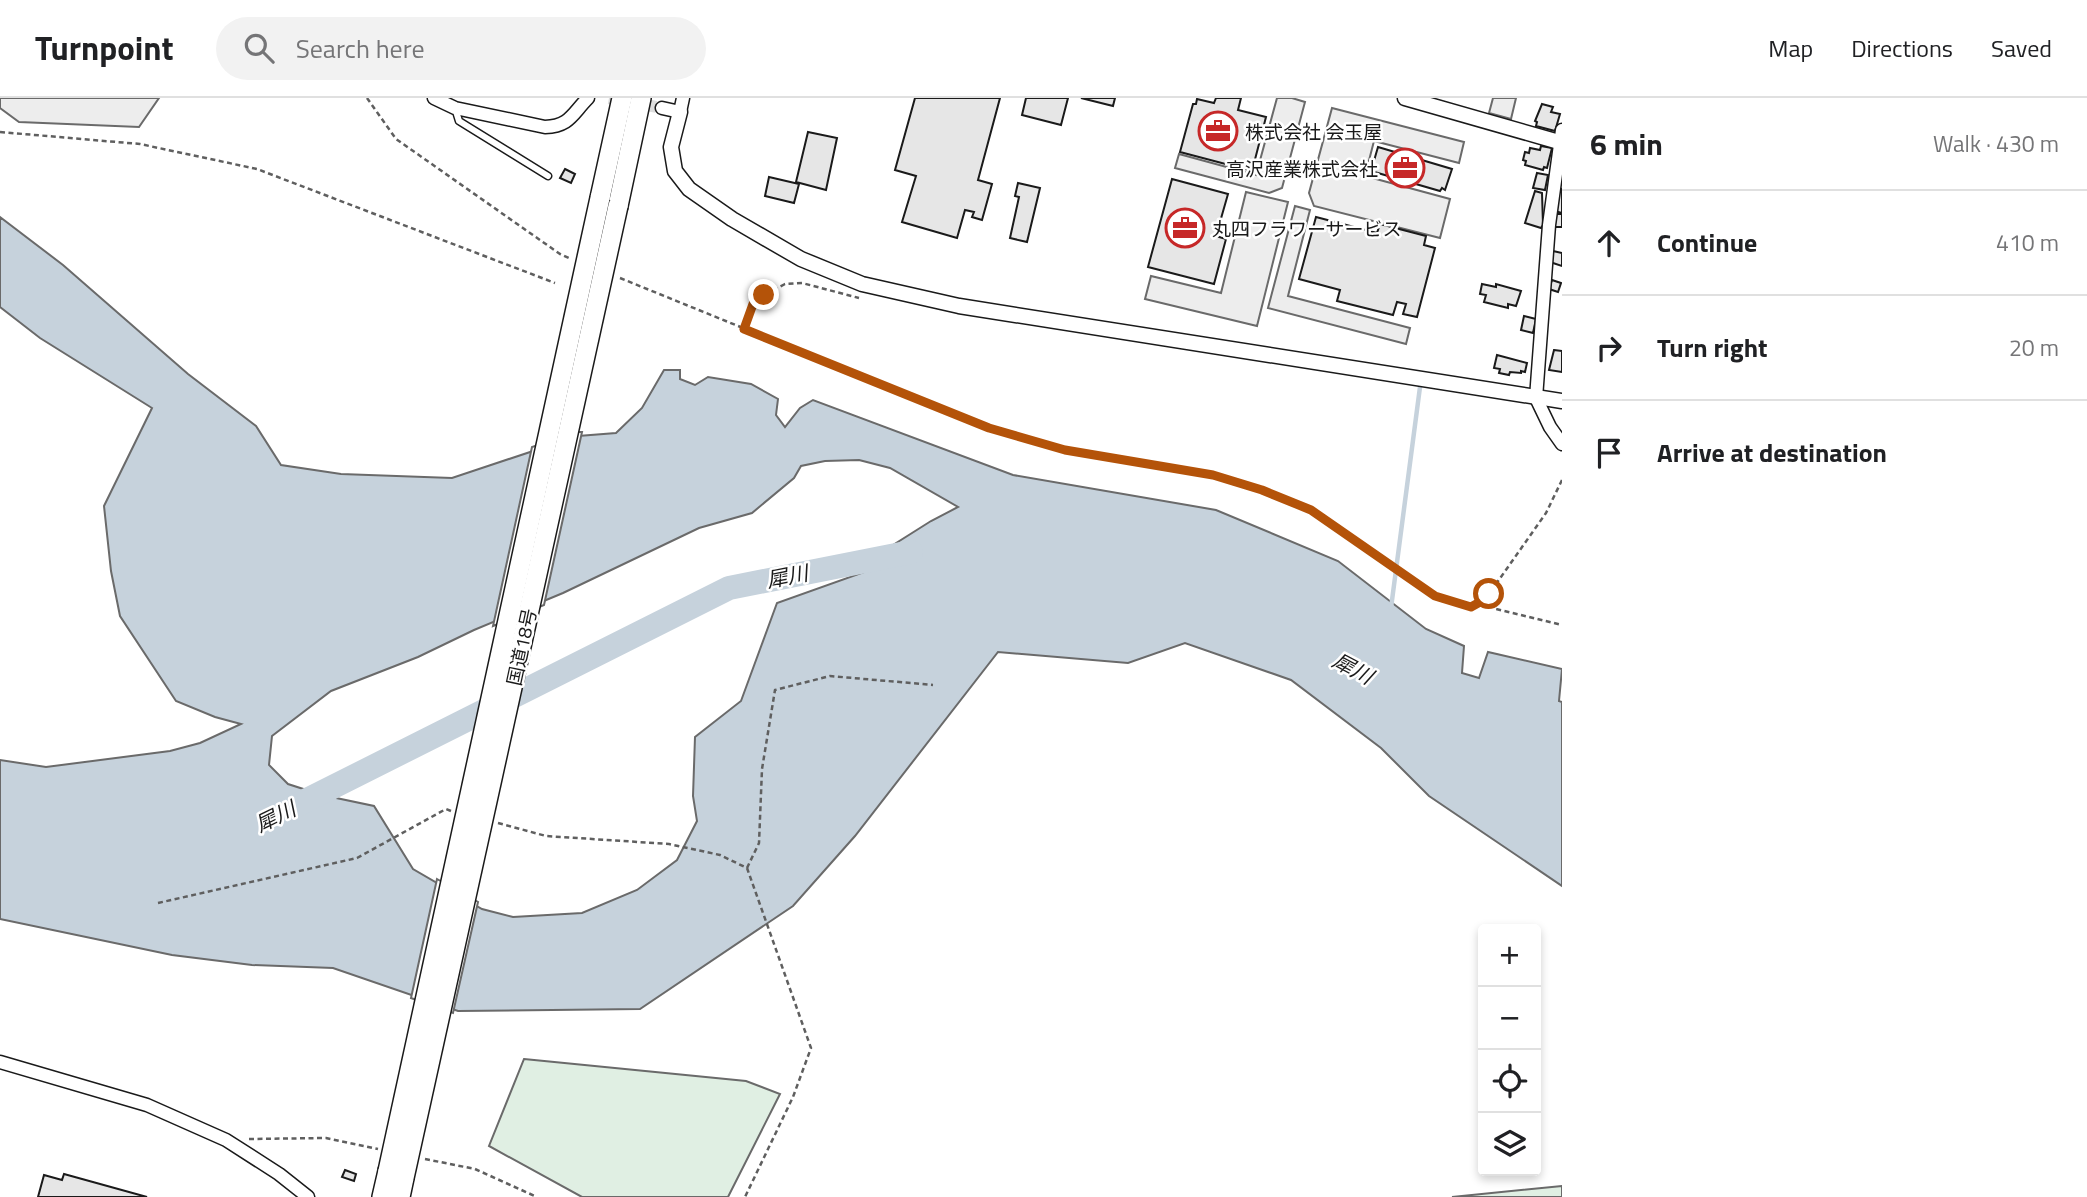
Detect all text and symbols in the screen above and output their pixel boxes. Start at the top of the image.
search box [216,17,706,80]
text: Turnpoint [35,23,174,73]
icon: search [240,29,278,67]
text: Search here [296,29,425,68]
text: Map [1768,30,1813,66]
text: Directions [1851,30,1953,66]
text: Saved [1991,30,2052,66]
office icon: 株式会社 会玉屋 [1197,110,1239,152]
place label: 株式会社 会玉屋 [1245,117,1382,146]
text: 6 min [1590,121,1663,167]
text: Walk · 430 m [1933,126,2059,161]
office icon: 高沢産業株式会社 [1384,147,1426,189]
place label: 高沢産業株式会社 [1226,154,1378,183]
office icon: 丸四フラワーサービス [1164,207,1206,249]
place label: 丸四フラワーサービス [1212,214,1402,243]
text: Continue [1657,223,1757,262]
icon: ahead [1590,224,1628,262]
text: 410 m [1996,225,2059,260]
route end [748,279,779,310]
text: Turn right [1657,328,1768,367]
icon: right [1590,329,1628,367]
text: 20 m [2009,330,2059,365]
text: Arrive at destination [1657,433,1887,472]
icon: arrive [1590,434,1628,472]
water label: 犀川 [763,556,813,596]
route start [1473,578,1504,609]
street label: 国道18号 [499,606,543,688]
water label: 犀川 [1327,644,1381,693]
water label: 犀川 [249,792,303,840]
map controls [1478,924,1541,1176]
button: + [1478,924,1541,987]
button: − [1478,987,1541,1050]
button: locate [1478,1050,1541,1113]
button: layers [1478,1113,1541,1176]

